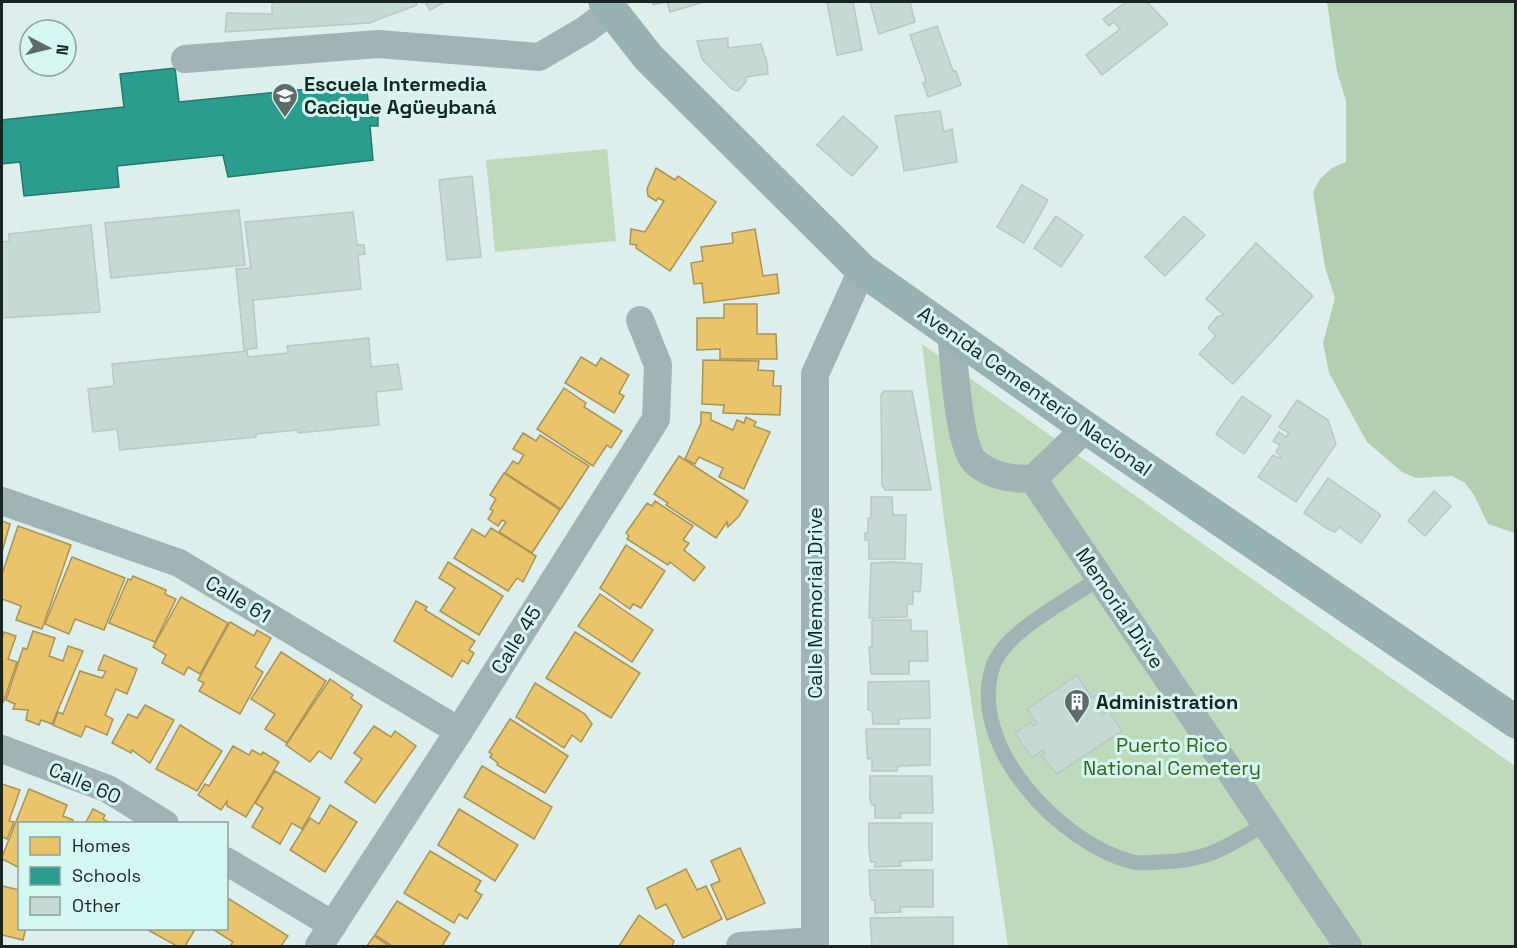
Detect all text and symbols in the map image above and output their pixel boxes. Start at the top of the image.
north arrow [18,18,78,78]
text: N [51,43,73,56]
place label: Escuela Intermedia Cacique Agüeybaná [304,71,497,120]
school or university icon: Escuela Intermedia Cacique Agüeybaná [270,81,300,119]
street label: Avenida Cementerio Nacional [913,300,1157,482]
street label: Calle Memorial Drive [802,507,828,699]
street label: Memorial Drive [1070,542,1170,674]
street label: Calle 61 [201,569,275,629]
street label: Calle 45 [485,601,547,679]
building icon: Administration [1062,687,1092,725]
place label: Administration [1096,689,1238,715]
park label: Puerto Rico National Cemetery [1083,732,1261,781]
street label: Calle 60 [45,756,125,810]
legend [18,822,228,930]
text: Homes [72,834,131,857]
text: Schools [72,864,141,887]
text: Other [72,894,121,917]

